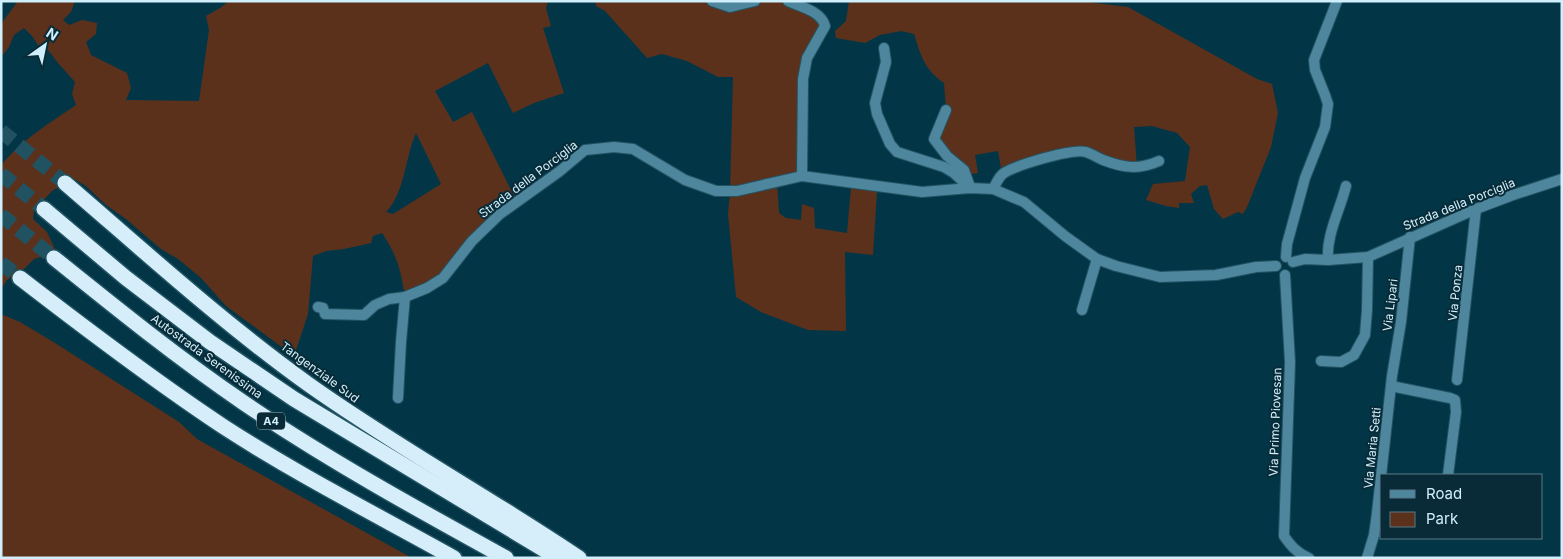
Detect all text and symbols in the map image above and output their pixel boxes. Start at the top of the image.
north arrow [20,20,70,70]
text: N [43,24,61,44]
street label: Strada della Porciglia [476,137,580,221]
street label: Strada della Porciglia [1401,175,1517,233]
street label: Via Ponza [1445,264,1465,322]
street label: Via Lipari [1379,278,1401,332]
street label: Autostrada Serenissima [148,310,266,402]
street label: Tangenziale Sud [278,338,362,406]
street label: Via Primo Piovesan [1266,367,1284,477]
street label: Via Maria Setti [1360,406,1384,489]
road number: A4 [257,412,285,430]
legend [1380,474,1543,539]
text: Road [1426,484,1462,503]
text: Park [1426,509,1459,528]

